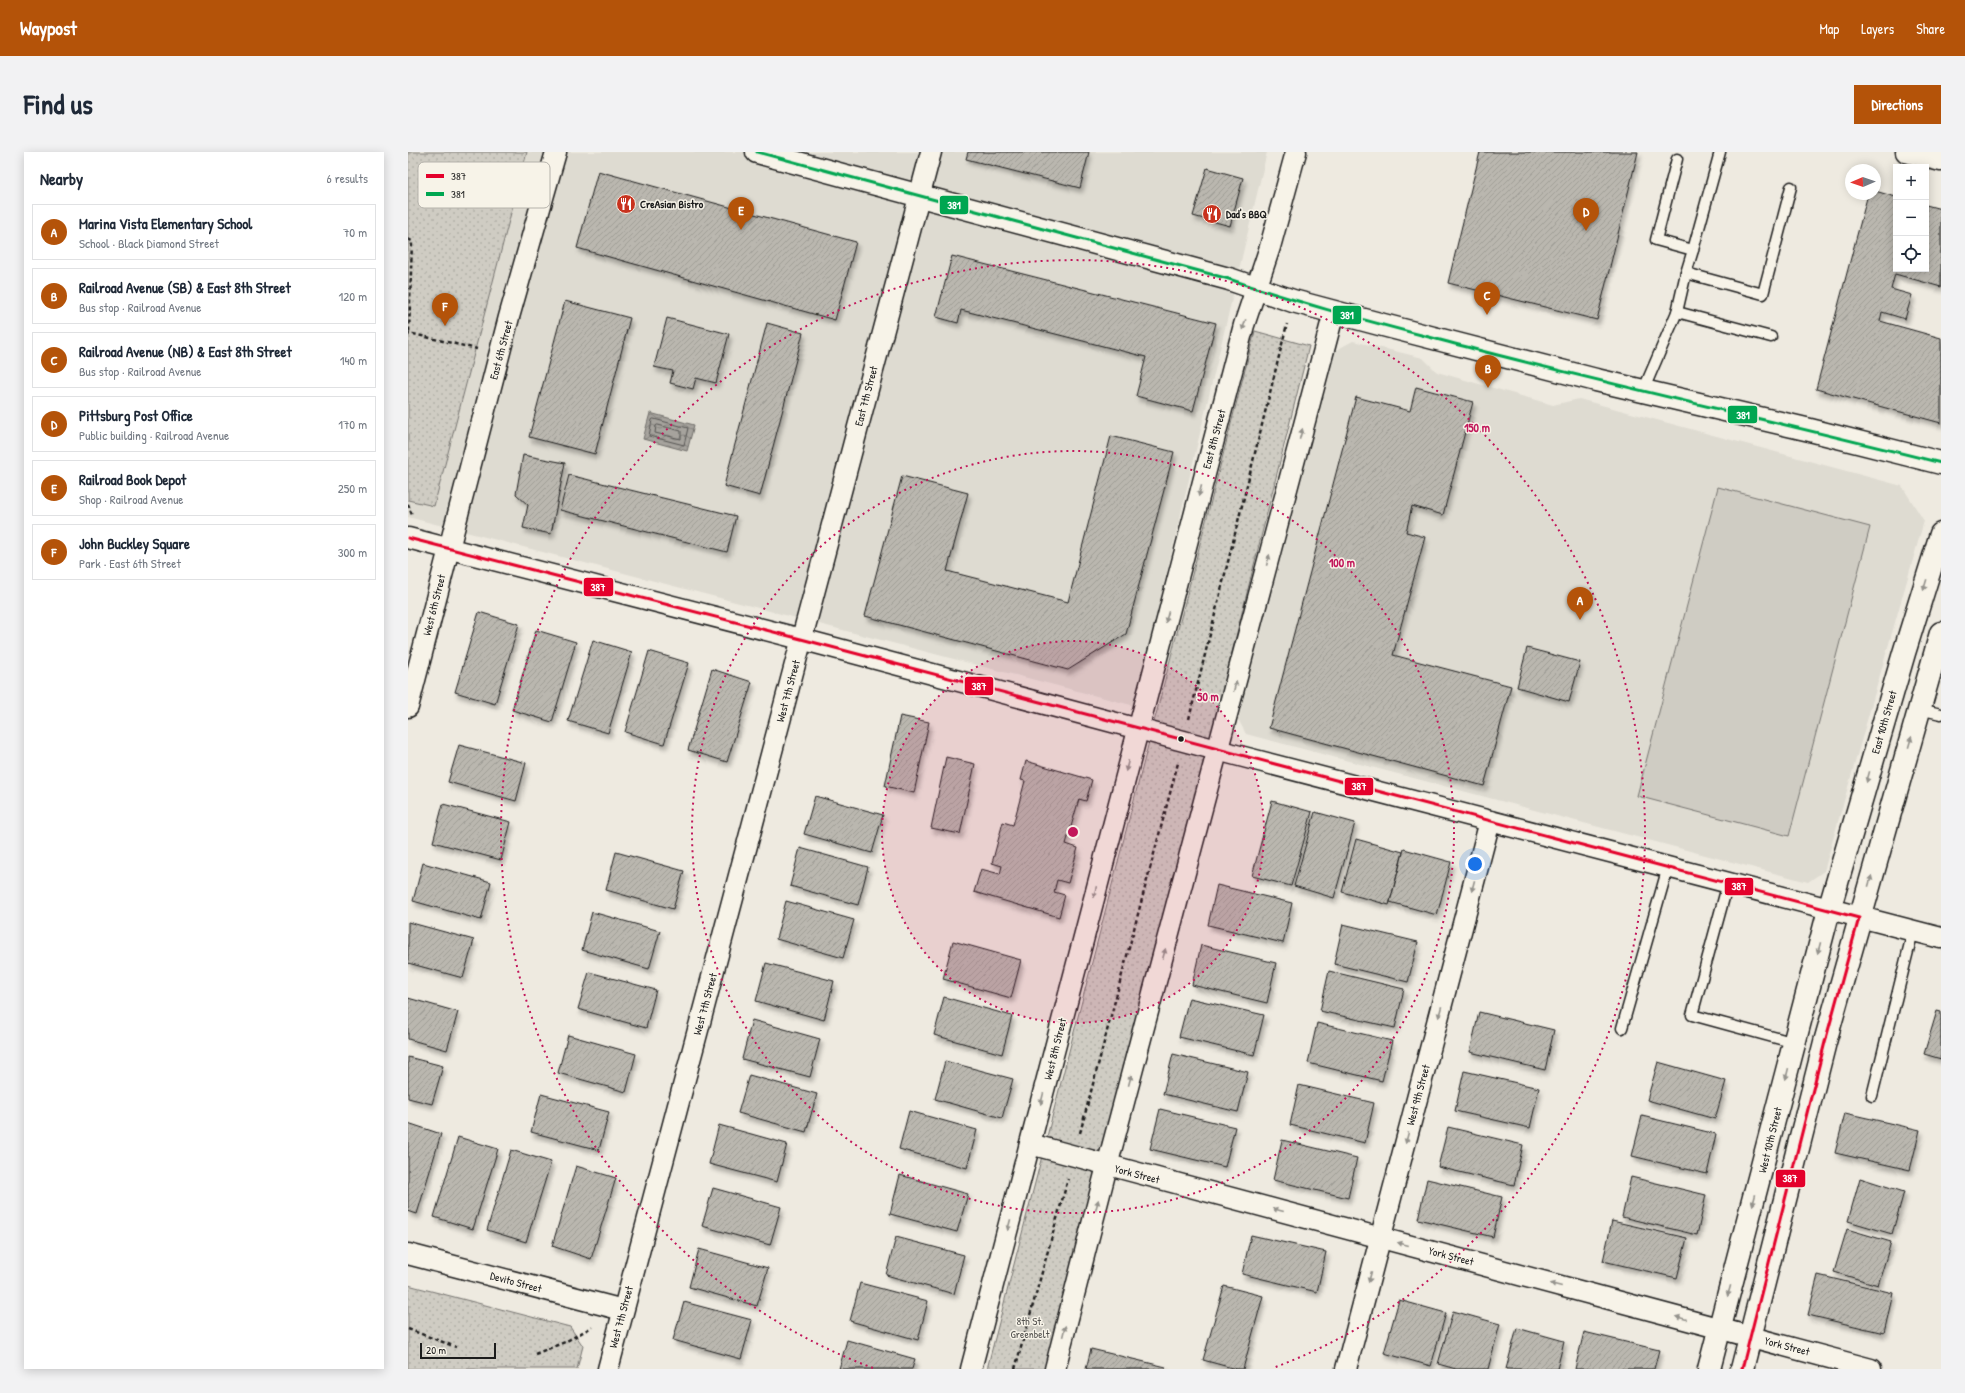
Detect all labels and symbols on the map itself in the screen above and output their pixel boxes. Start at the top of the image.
legend [418,162,550,208]
north arrow [1845,164,1881,200]
text: 387 [451,169,466,183]
text: 381 [451,187,465,201]
restaurant icon: CreAsian Bistro [615,193,637,215]
line badge: 381 [939,195,969,215]
place label: CreAsian Bistro [640,197,704,211]
pin: E [728,197,754,230]
text: 381 [947,198,961,212]
pin: D [1573,198,1599,231]
restaurant icon: Dad's BBQ [1201,203,1223,225]
place label: Dad's BBQ [1226,207,1267,221]
pin: C [1474,282,1500,315]
pin: F [432,293,458,326]
line badge: 381 [1332,305,1362,325]
text: 381 [1340,308,1354,322]
street label: East 6th Street [486,319,516,381]
one-way arrow [1241,319,1247,331]
pin: B [1475,355,1501,388]
street label: East 7th Street [851,364,881,428]
line badge: 381 [1727,405,1758,424]
street label: East 8th Street [1199,408,1229,470]
text: 381 [1736,408,1750,422]
text: 150 m [1464,419,1490,436]
one-way arrow [1298,428,1304,440]
one-way arrow [1197,486,1203,498]
one-way arrow [1265,554,1271,566]
text: 100 m [1329,554,1355,571]
street label: West 6th Street [420,573,448,637]
line badge: 387 [583,577,614,597]
one-way arrow [1922,579,1928,591]
text: 387 [590,580,606,594]
pin: A [1567,587,1593,620]
one-way arrow [1163,611,1169,623]
street label: West 7th Street [773,658,803,724]
line badge: 387 [964,676,994,696]
text: 387 [971,679,987,693]
one-way arrow [1233,679,1239,692]
text: 50 m [1197,688,1219,705]
street label: East 10th Street [1868,689,1900,755]
unlabelled marker [1176,734,1186,744]
one-way arrow [1907,736,1913,748]
one-way arrow [1124,760,1130,772]
one-way arrow [1865,771,1871,783]
line badge: 387 [1344,777,1374,796]
text: 387 [1351,779,1367,793]
centre of rings [1066,825,1080,839]
your location [1465,854,1485,874]
one-way arrow [1867,875,1873,887]
line badge: 387 [1724,877,1754,896]
text: 387 [1731,879,1747,893]
one-way arrow [1470,880,1476,892]
one-way arrow [1092,886,1098,898]
one-way arrow [1816,942,1822,954]
one-way arrow [1161,948,1167,960]
street label: West 7th Street [690,971,720,1037]
one-way arrow [1437,1006,1443,1018]
street label: West 8th Street [1041,1017,1069,1081]
street label: West 9th Street [1403,1063,1433,1127]
one-way arrow [1783,1068,1789,1080]
one-way arrow [1127,1073,1133,1085]
one-way arrow [1039,1093,1045,1105]
street label: West 10th Street [1755,1106,1785,1174]
one-way arrow [1404,1132,1410,1144]
street label: York Street [1113,1161,1161,1187]
line badge: 387 [1775,1169,1806,1188]
text: 387 [1782,1171,1798,1185]
one-way arrow [1751,1194,1757,1206]
one-way arrow [1094,1199,1100,1211]
one-way arrow [1271,1207,1284,1213]
one-way arrow [1006,1219,1012,1231]
one-way arrow [1397,1240,1409,1246]
street label: York Street [1427,1243,1475,1269]
street label: Devito Street [489,1268,544,1296]
one-way arrow [1367,1271,1373,1283]
one-way arrow [1550,1281,1562,1287]
street label: West 7th Street [606,1284,636,1350]
one-way arrow [1726,1286,1732,1298]
park label: 8th St. Greenbelt [1011,1314,1050,1341]
one-way arrow [1675,1315,1688,1321]
one-way arrow [1062,1325,1068,1337]
street label: York Street [1763,1333,1811,1359]
scale bar [420,1341,496,1360]

